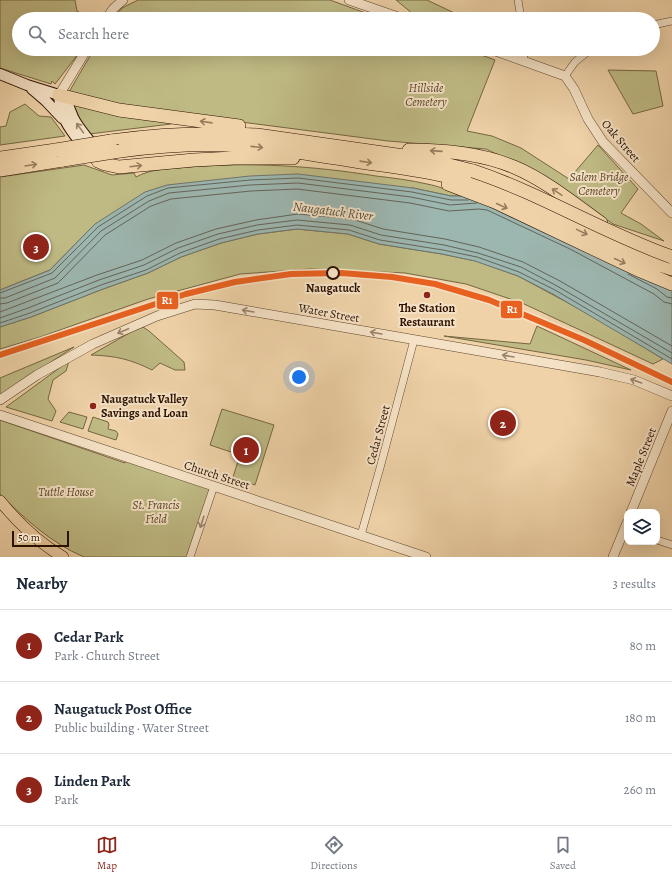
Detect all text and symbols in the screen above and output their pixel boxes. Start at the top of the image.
search box [12,12,660,56]
icon: search [26,23,48,45]
text: Search here [58,24,129,44]
park label: Hillside Cemetery [405,80,448,110]
street label: Oak Street [598,116,644,166]
one-way arrow [200,118,213,126]
one-way arrow [76,122,84,133]
one-way arrow [250,143,263,151]
one-way arrow [430,147,443,154]
one-way arrow [359,158,372,166]
one-way arrow [25,161,38,169]
one-way arrow [129,162,142,170]
park label: Salem Bridge Cemetery [570,169,629,199]
one-way arrow [552,188,563,196]
water label: Naugatuck River [292,198,375,224]
one-way arrow [496,203,508,210]
one-way arrow [576,229,588,236]
pin: 3 [23,232,49,262]
one-way arrow [613,258,625,265]
marker: Naugatuck [326,266,340,280]
place label: Naugatuck [306,280,361,296]
marker: The Station Restaurant [422,290,432,300]
line badge: R1 [156,291,179,310]
text: R1 [162,293,173,308]
street label: Water Street [296,300,361,326]
place label: The Station Restaurant [399,300,456,330]
line badge: R1 [500,300,523,319]
text: R1 [507,302,518,317]
one-way arrow [242,306,255,314]
one-way arrow [117,327,129,335]
one-way arrow [370,329,383,337]
one-way arrow [502,352,515,360]
your location [289,367,309,387]
one-way arrow [629,377,642,384]
place label: Naugatuck Valley Savings and Loan [101,391,188,421]
marker: Naugatuck Valley Savings and Loan [88,401,98,411]
street label: Cedar Street [362,403,394,467]
pin: 2 [490,408,516,438]
street label: Maple Street [622,425,660,489]
pin: 1 [233,435,259,465]
street label: Church Street [182,457,252,493]
park label: Tuttle House [38,484,94,500]
park label: St. Francis Field [132,497,180,527]
map controls [624,509,660,545]
button: layers [624,509,660,545]
one-way arrow [198,515,205,528]
scale bar [12,529,69,548]
text: 50 m [18,530,40,545]
text: Nearby [16,572,67,595]
text: 3 results [612,575,656,592]
text: Cedar Park [54,627,123,647]
text: 1 [27,637,31,654]
text: 80 m [629,637,656,654]
text: Park · Church Street [54,647,160,664]
text: Naugatuck Post Office [54,699,192,719]
text: 2 [26,709,32,726]
text: 180 m [625,709,656,726]
text: Public building · Water Street [54,719,209,736]
text: Linden Park [54,771,130,791]
text: 3 [26,781,32,798]
text: 260 m [623,781,656,798]
text: Park [54,791,78,808]
tab: Map [96,834,118,873]
tab: Directions [310,834,358,873]
tab: Saved [550,834,576,873]

